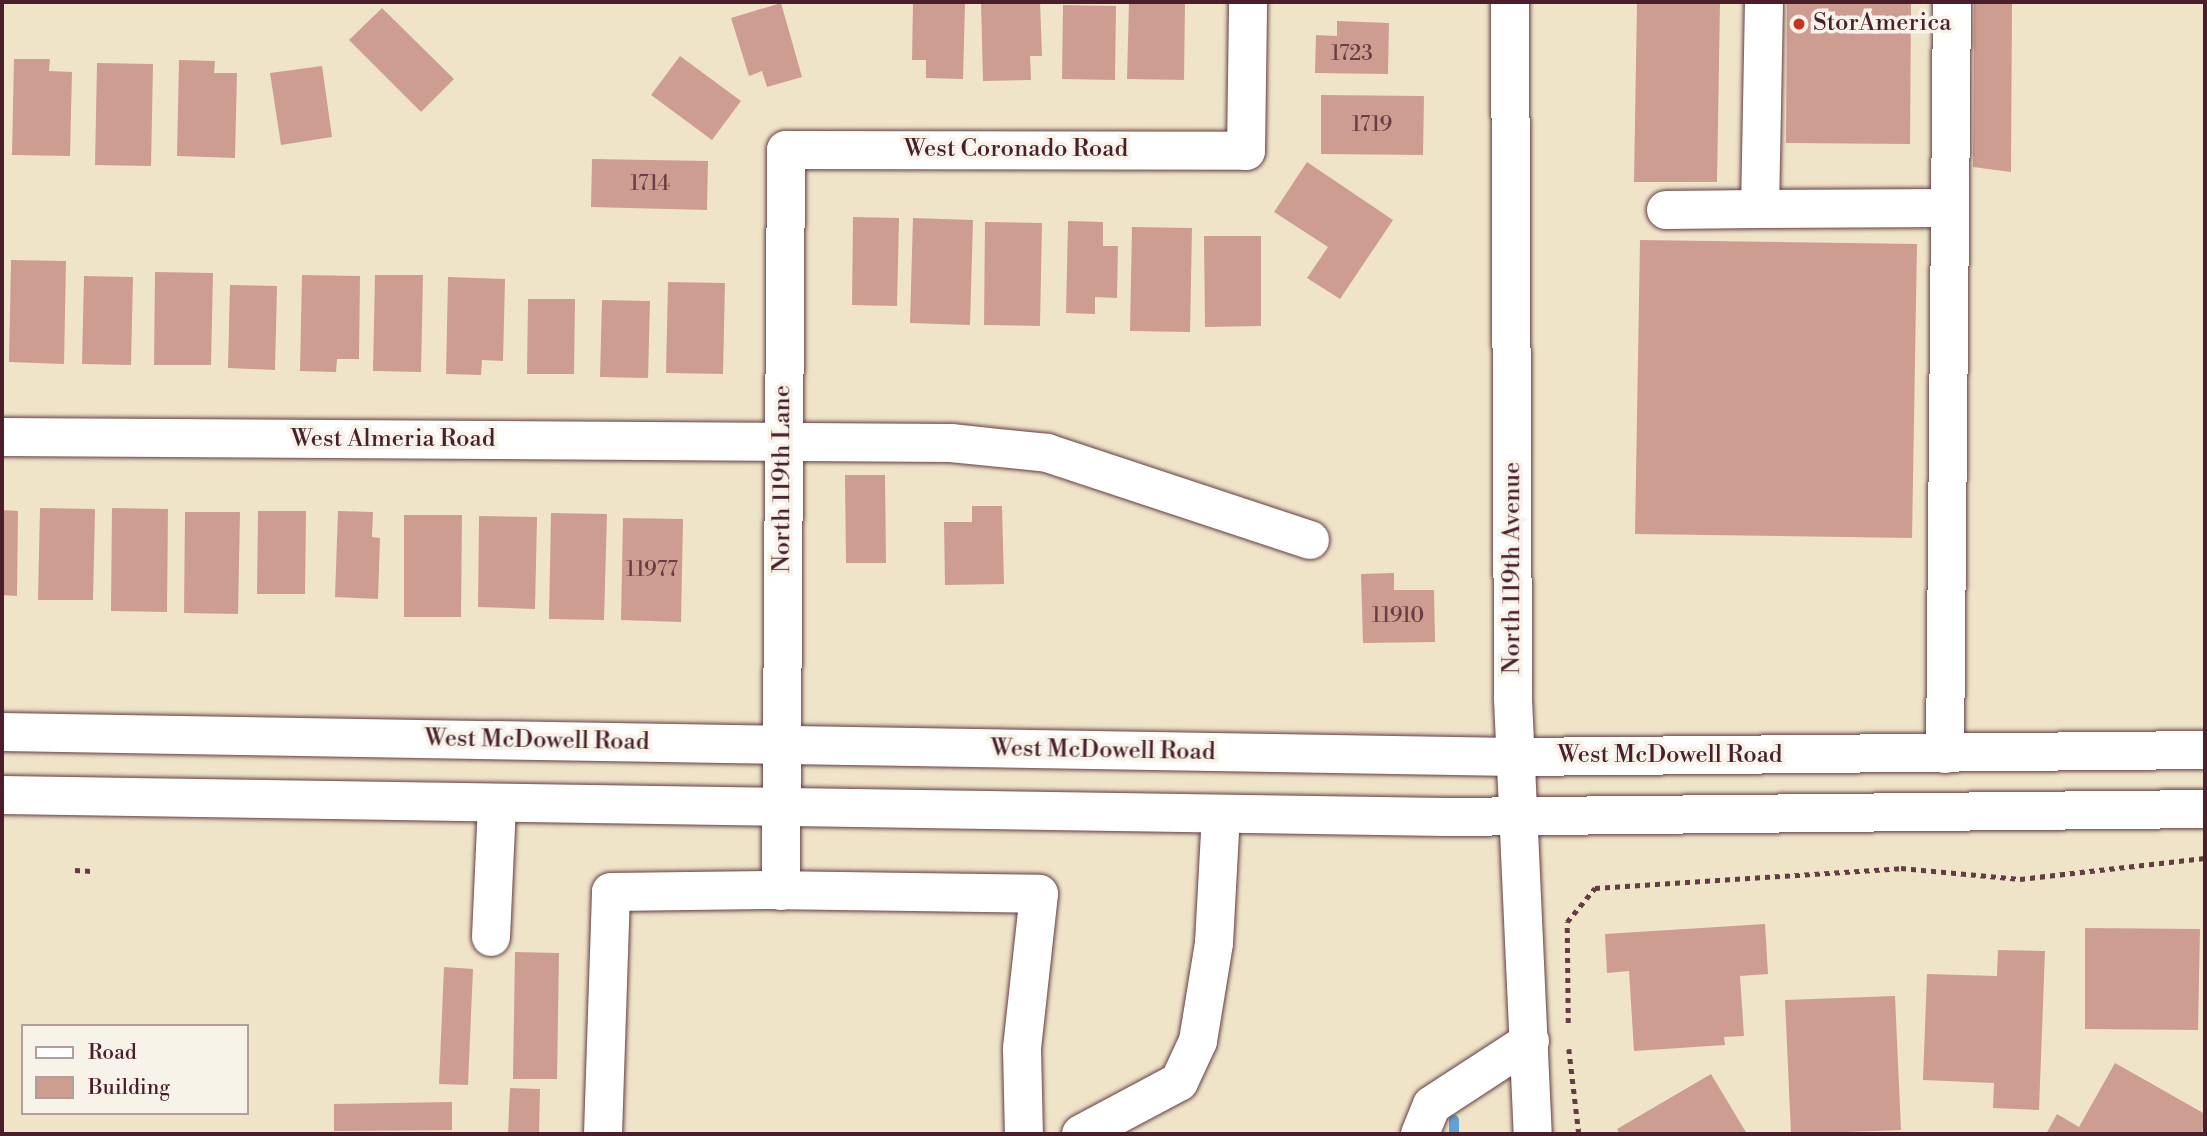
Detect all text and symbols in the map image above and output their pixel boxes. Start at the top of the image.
place label: StorAmerica [1813,10,1951,38]
marker: StorAmerica [1791,16,1807,32]
house number: 1723 [1331,41,1373,67]
house number: 1719 [1352,112,1392,138]
street label: West Coronado Road [904,136,1128,164]
house number: 1714 [630,171,670,197]
street label: North 119th Lane [769,385,797,573]
street label: West Almeria Road [291,426,495,454]
street label: North 119th Avenue [1499,462,1527,674]
house number: 11977 [626,557,678,583]
house number: 11910 [1372,603,1424,629]
street label: West McDowell Road [424,725,650,757]
street label: West McDowell Road [990,735,1216,767]
street label: West McDowell Road [1558,742,1782,770]
legend [21,1024,248,1115]
text: Road [88,1040,137,1066]
text: Building [88,1075,170,1101]

